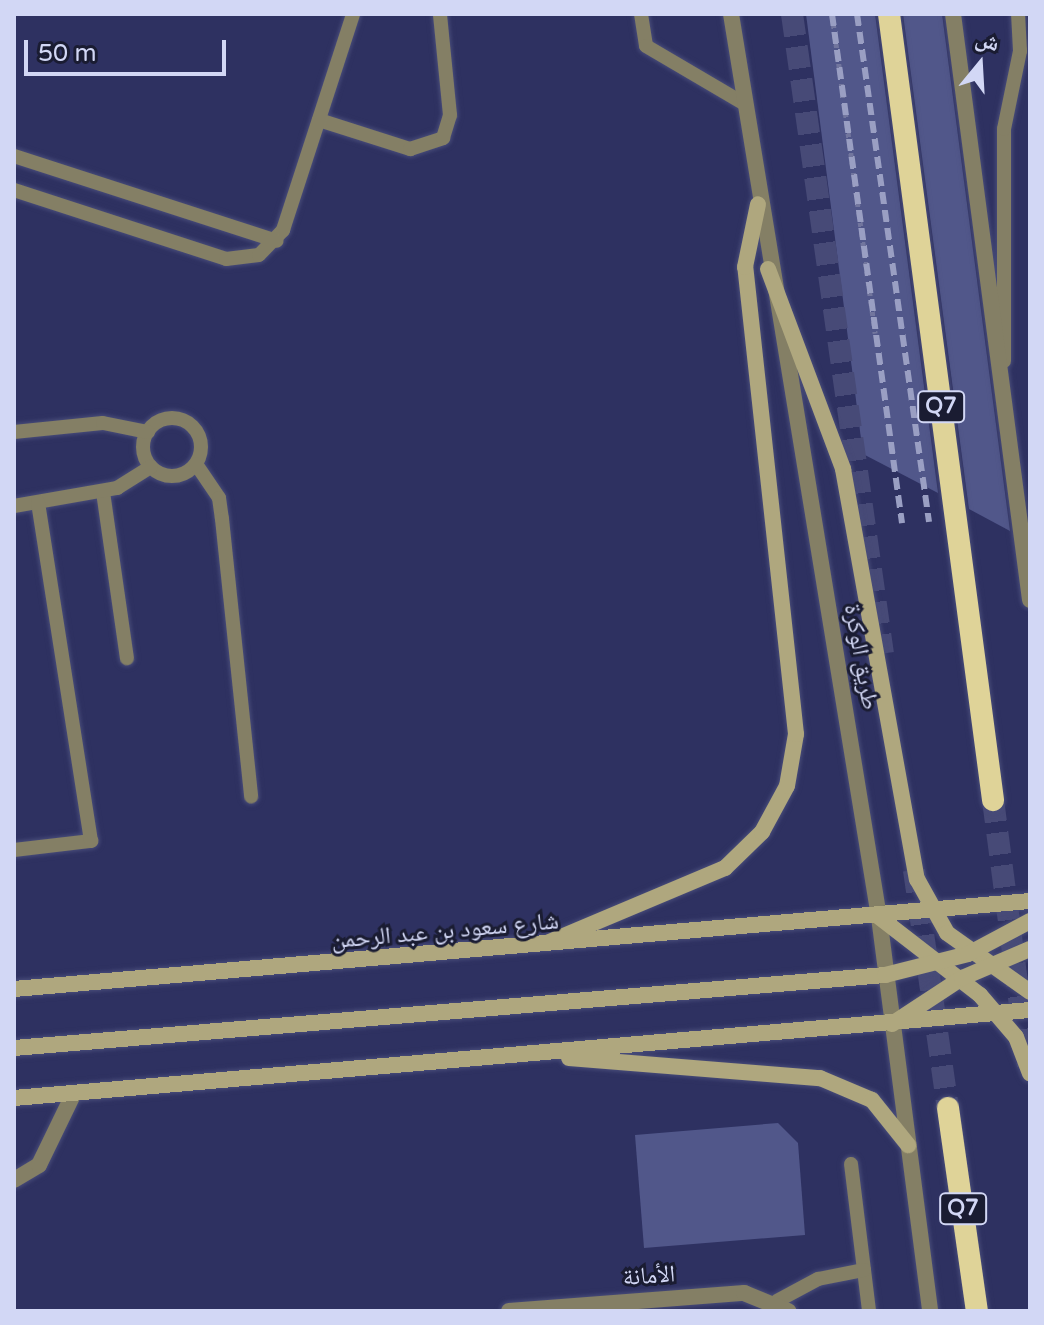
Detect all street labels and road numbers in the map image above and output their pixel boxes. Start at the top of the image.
road number: Q7 [917,389,965,425]
street label: طريق الوكرة [838,602,884,712]
street label: شارع سعود بن عبد الرحمن [330,907,560,955]
road number: Q7 [939,1191,987,1227]
street label: الأمانة [622,1260,676,1292]

